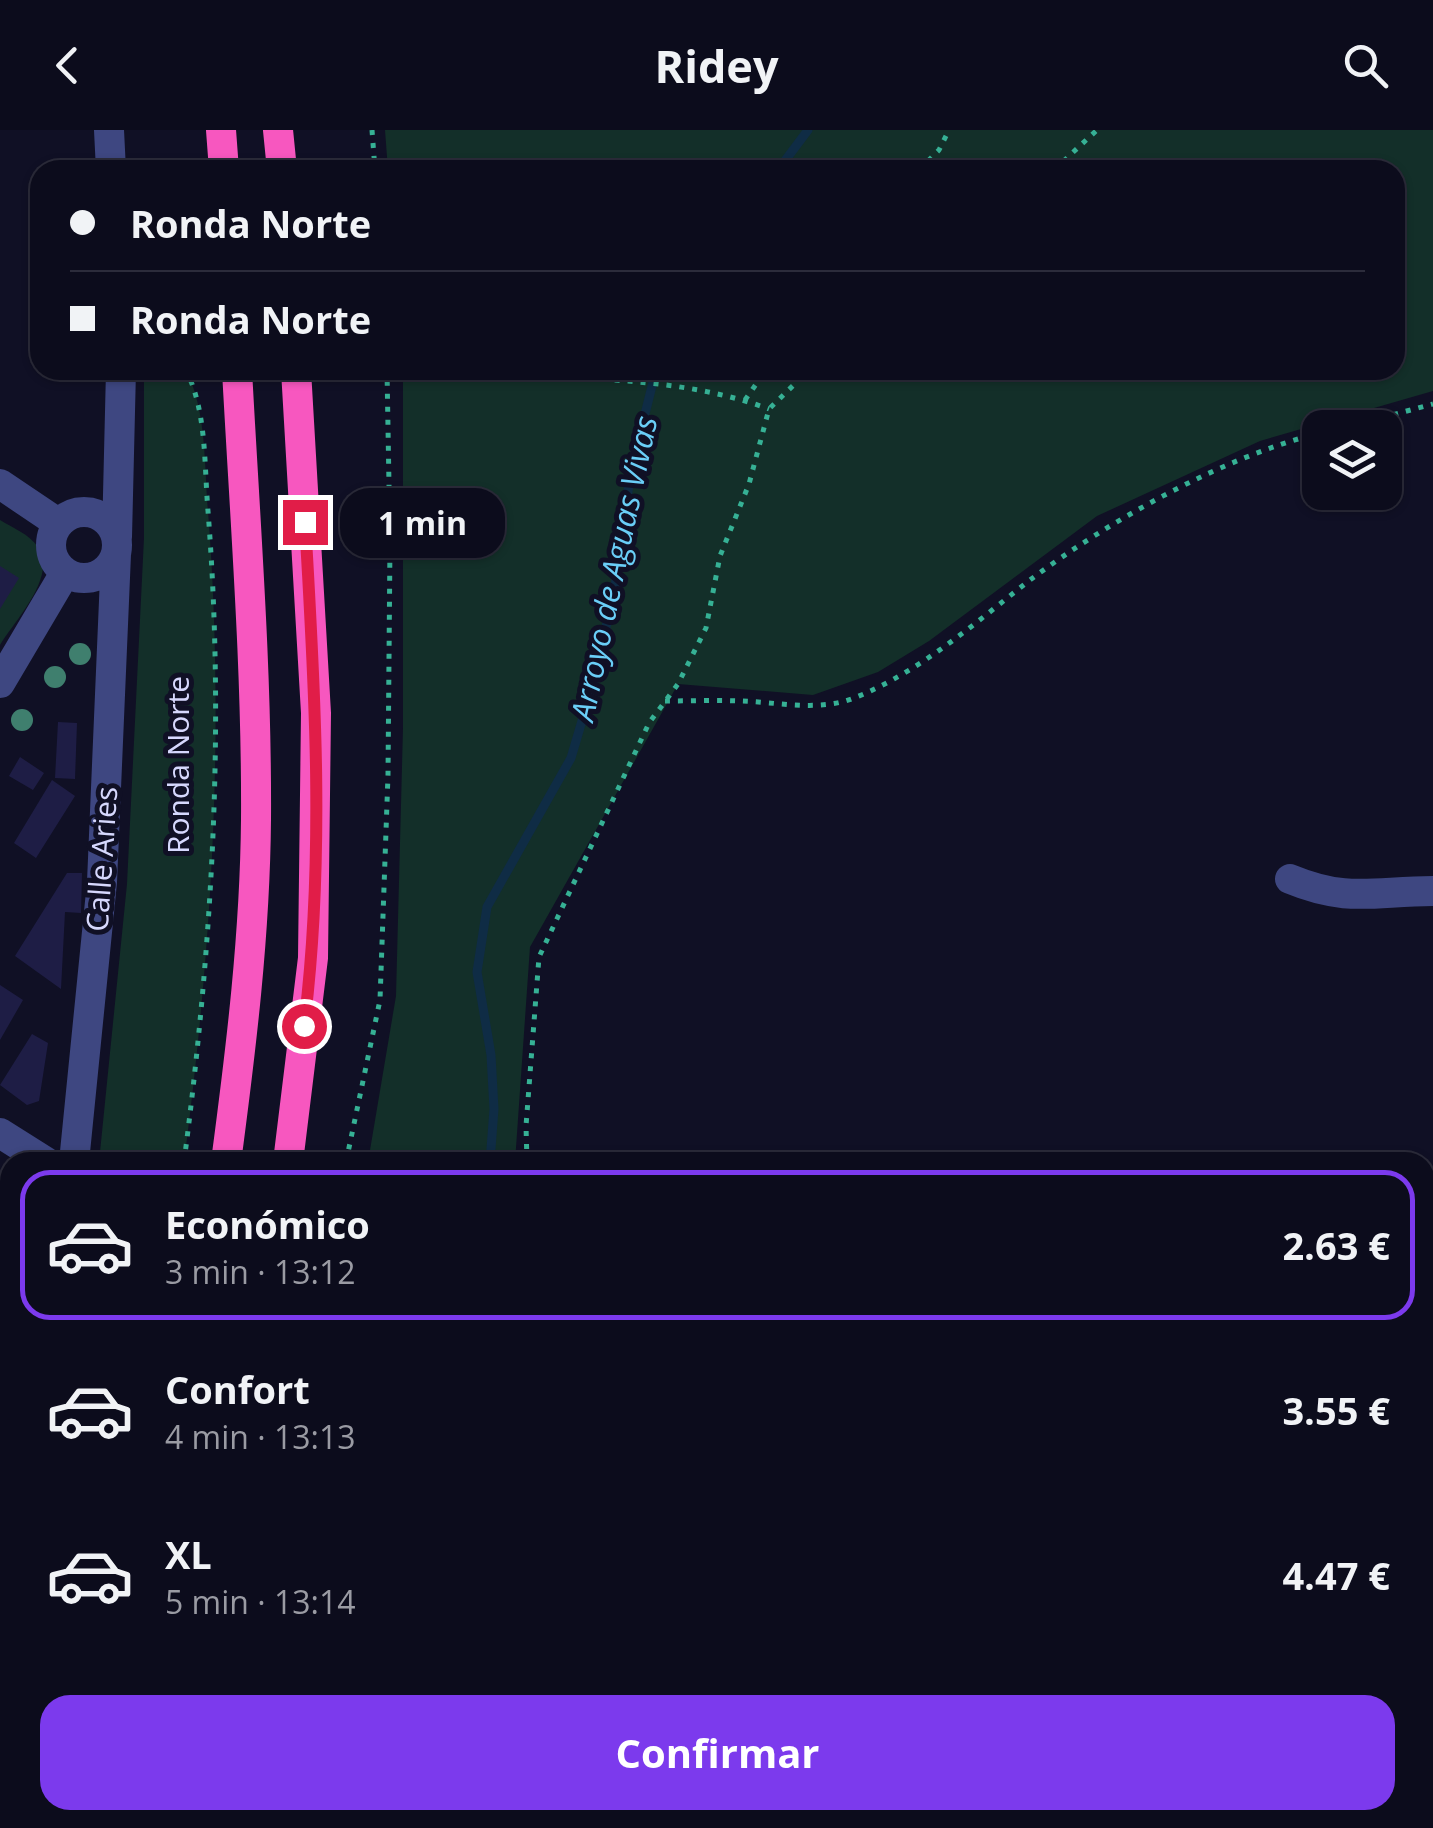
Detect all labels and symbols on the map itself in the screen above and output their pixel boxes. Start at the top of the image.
water label: Arroyo de Aguas Vivas [559,411,666,726]
callout: 1 min [340,487,505,557]
route end [283,500,328,545]
street label: Ronda Norte [157,676,198,854]
street label: Calle Aries [75,785,127,933]
route start [282,1004,327,1049]

